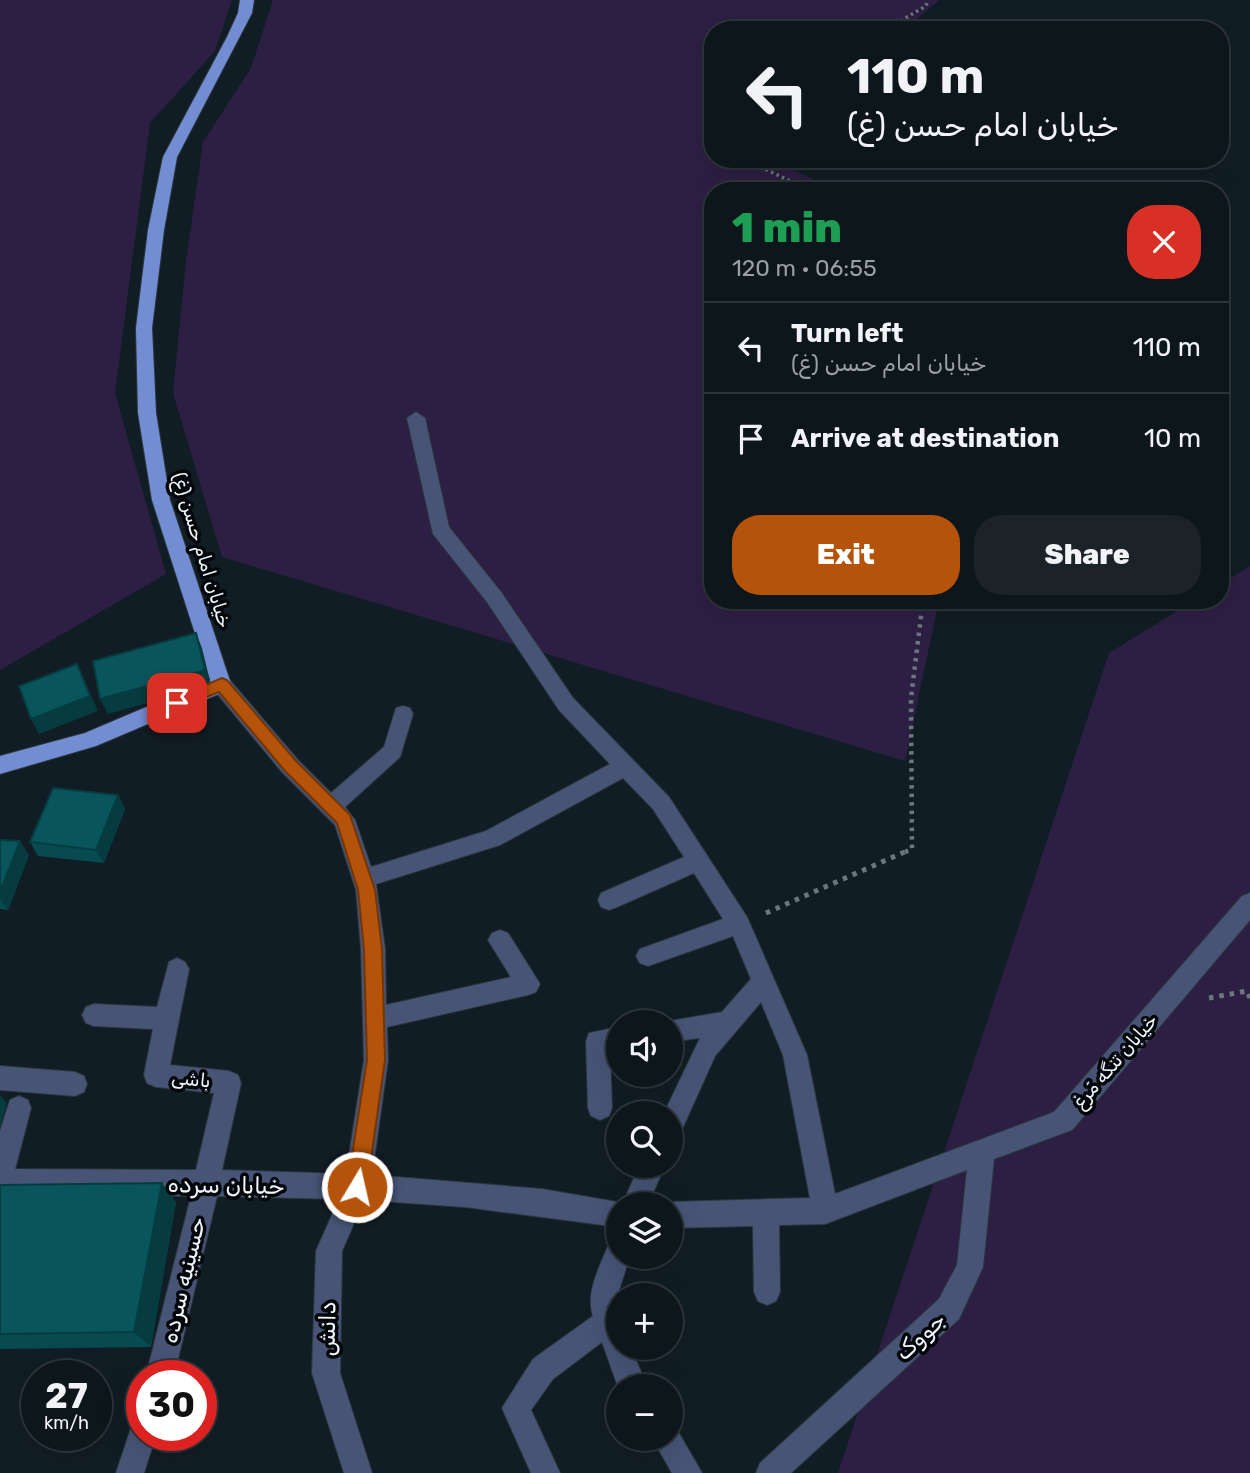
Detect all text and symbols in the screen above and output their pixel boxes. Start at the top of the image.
text: 110 m [847,47,984,105]
icon: left [732,49,823,140]
text: خیابان امام حسن (غ) [847,106,1119,144]
text: 1 min [732,203,842,253]
button: close [1127,205,1201,279]
text: 120 m · 06:55 [732,254,877,282]
text: Turn left [791,318,903,349]
icon: left [732,329,770,367]
text: 110 m [1133,332,1201,363]
text: خیابان امام حسن (غ) [791,349,986,377]
icon: arrive [732,420,770,458]
text: Arrive at destination [791,423,1059,454]
text: 10 m [1144,423,1201,454]
street label: خیابان امام حسن (غ) [166,469,237,631]
button: Exit [732,515,960,595]
button: Share [974,515,1201,595]
pin [147,673,207,733]
icon: arrive [158,684,196,722]
street label: خیابان تنگه مَرغ [1068,1009,1164,1114]
map controls [606,1010,683,1451]
button: sound [606,1010,683,1087]
street label: باشی [170,1066,212,1092]
button: search [606,1101,683,1178]
position arrow [320,1150,394,1224]
street label: خیابان سرده [167,1170,285,1200]
button: layers [606,1192,683,1269]
street label: حسینیه سرده [155,1214,211,1346]
button: + [606,1283,683,1360]
street label: دانش [313,1301,341,1357]
street label: جووک [889,1306,951,1366]
speed limit sign: 30 [126,1360,217,1451]
button: − [606,1374,683,1451]
text: 27 [45,1375,88,1417]
text: km/h [44,1412,89,1434]

